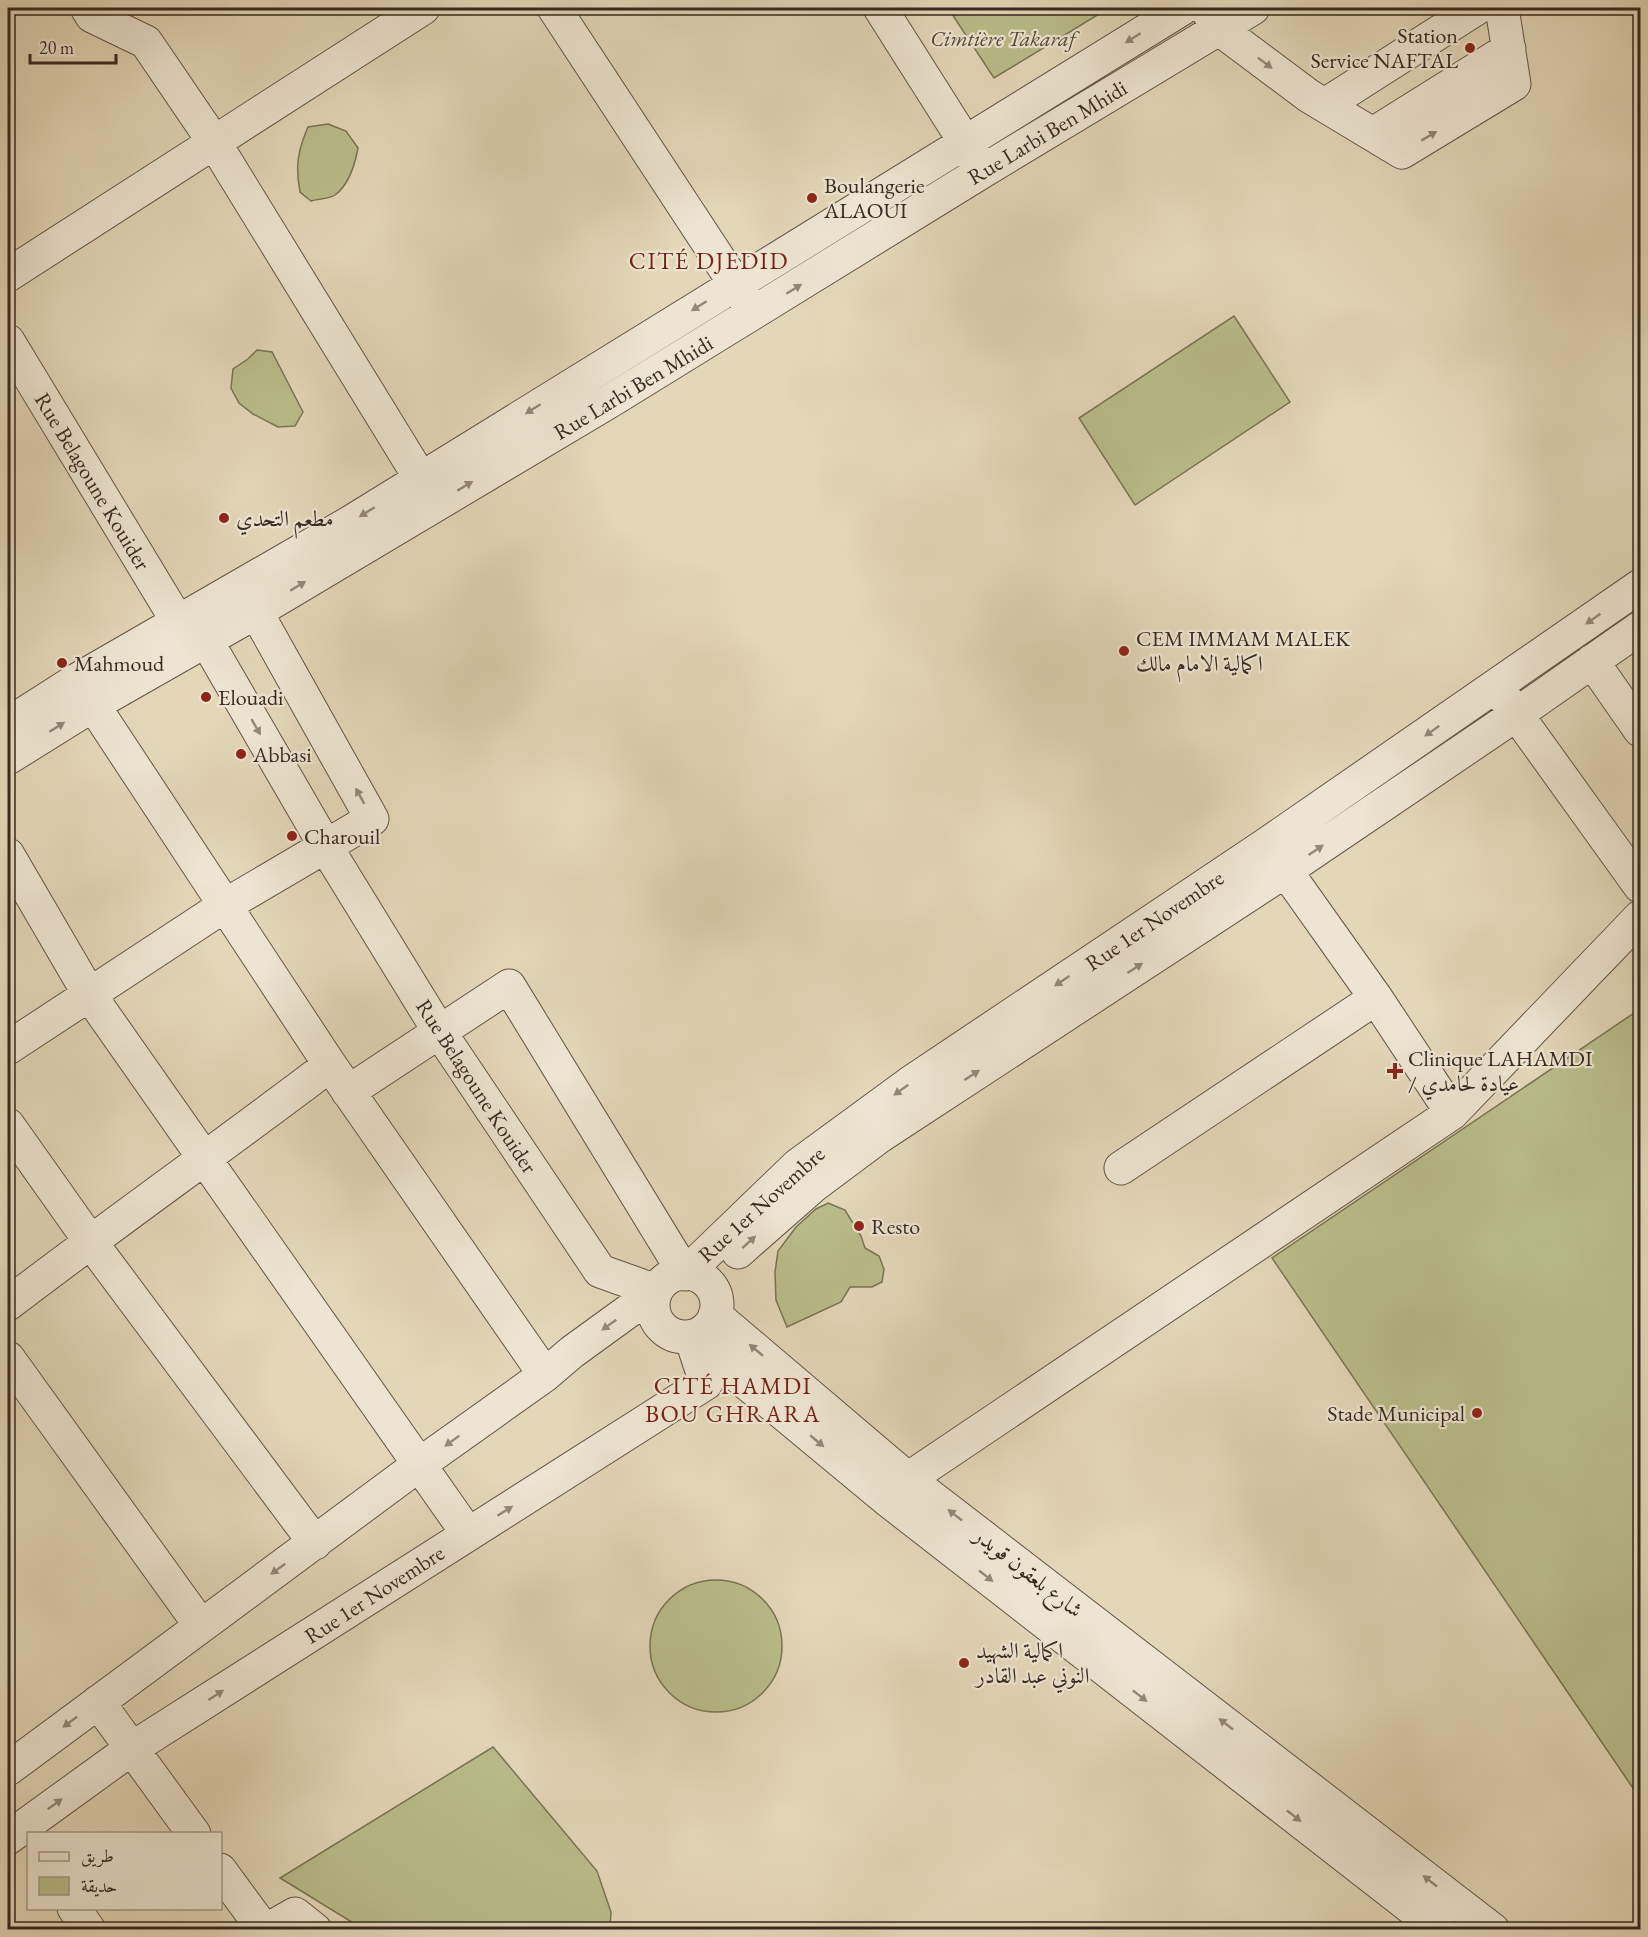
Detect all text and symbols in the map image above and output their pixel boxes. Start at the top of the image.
place label: Station Service NAFTAL [1310,21,1458,75]
park label: Cimtière Takaraf [930,24,1081,53]
scale bar [30,27,116,65]
one-way arrow [1125,33,1141,44]
text: 20 m [39,36,74,59]
marker: Station Service NAFTAL [1463,41,1477,55]
one-way arrow [1257,57,1272,69]
street label: Rue Larbi Ben Mhidi [962,73,1132,191]
one-way arrow [1421,130,1437,141]
place label: Boulangerie ALAOUI [823,171,925,225]
marker: Boulangerie ALAOUI [805,191,819,205]
district label: CITÉ DJEDID [629,245,789,276]
one-way arrow [786,283,803,294]
one-way arrow [691,301,707,312]
street label: Rue Larbi Ben Mhidi [548,328,718,446]
street label: Rue Belagoune Kouider [28,387,157,576]
one-way arrow [525,403,541,414]
one-way arrow [457,481,473,492]
place label: مطعم التحدي [236,504,334,539]
one-way arrow [359,506,376,517]
marker: مطعم التحدي [217,511,231,525]
one-way arrow [290,581,306,592]
one-way arrow [1585,613,1601,625]
place label: CEM IMMAM MALEK اكمالية الامام مالك [1136,624,1351,683]
marker: CEM IMMAM MALEK اكمالية الامام مالك [1117,644,1131,658]
place label: Mahmoud [74,649,165,678]
marker: Mahmoud [55,656,69,670]
place label: Elouadi [218,683,283,712]
marker: Elouadi [199,690,213,704]
one-way arrow [251,719,261,736]
one-way arrow [49,722,65,733]
one-way arrow [1425,725,1441,737]
place label: Abbasi [252,740,312,769]
marker: Abbasi [234,747,248,761]
one-way arrow [354,788,365,804]
place label: Charouil [304,822,380,851]
marker: Charouil [285,829,299,843]
one-way arrow [1307,844,1323,856]
street label: Rue 1er Novembre [1079,863,1230,978]
one-way arrow [1127,963,1143,974]
one-way arrow [1054,976,1071,987]
street label: Rue Belagoune Kouider [409,994,544,1180]
place label: Clinique LAHAMDI / عيادة لحامدي [1408,1044,1593,1101]
marker: Clinique LAHAMDI / عيادة لحامدي [1386,1062,1404,1080]
one-way arrow [964,1070,980,1081]
one-way arrow [893,1084,909,1096]
street label: Rue 1er Novembre [692,1139,831,1269]
place label: Resto [871,1212,920,1241]
marker: Resto [852,1219,866,1233]
one-way arrow [741,1236,756,1249]
one-way arrow [601,1319,617,1331]
one-way arrow [748,1344,764,1357]
district label: CITÉ HAMDI BOU GHRARA [645,1370,821,1429]
place label: Stade Municipal [1327,1399,1465,1428]
marker: Stade Municipal [1470,1406,1484,1420]
one-way arrow [809,1434,824,1447]
one-way arrow [445,1435,460,1447]
one-way arrow [497,1506,513,1517]
one-way arrow [947,1509,963,1522]
street label: شارع بلعقون قويدر [964,1519,1089,1627]
street label: Rue 1er Novembre [299,1538,450,1650]
one-way arrow [271,1563,286,1575]
one-way arrow [978,1570,994,1582]
place label: اكمالية الشهيد النوني عبد القادر [974,1636,1089,1694]
marker: اكمالية الشهيد النوني عبد القادر [957,1656,971,1670]
one-way arrow [208,1689,225,1700]
one-way arrow [1132,1689,1147,1701]
one-way arrow [63,1716,79,1728]
one-way arrow [1218,1717,1234,1730]
one-way arrow [47,1798,62,1810]
one-way arrow [1286,1809,1301,1821]
legend [27,1832,222,1910]
text: طريق [81,1844,114,1868]
text: حديقة [81,1874,117,1897]
one-way arrow [1423,1875,1439,1887]

